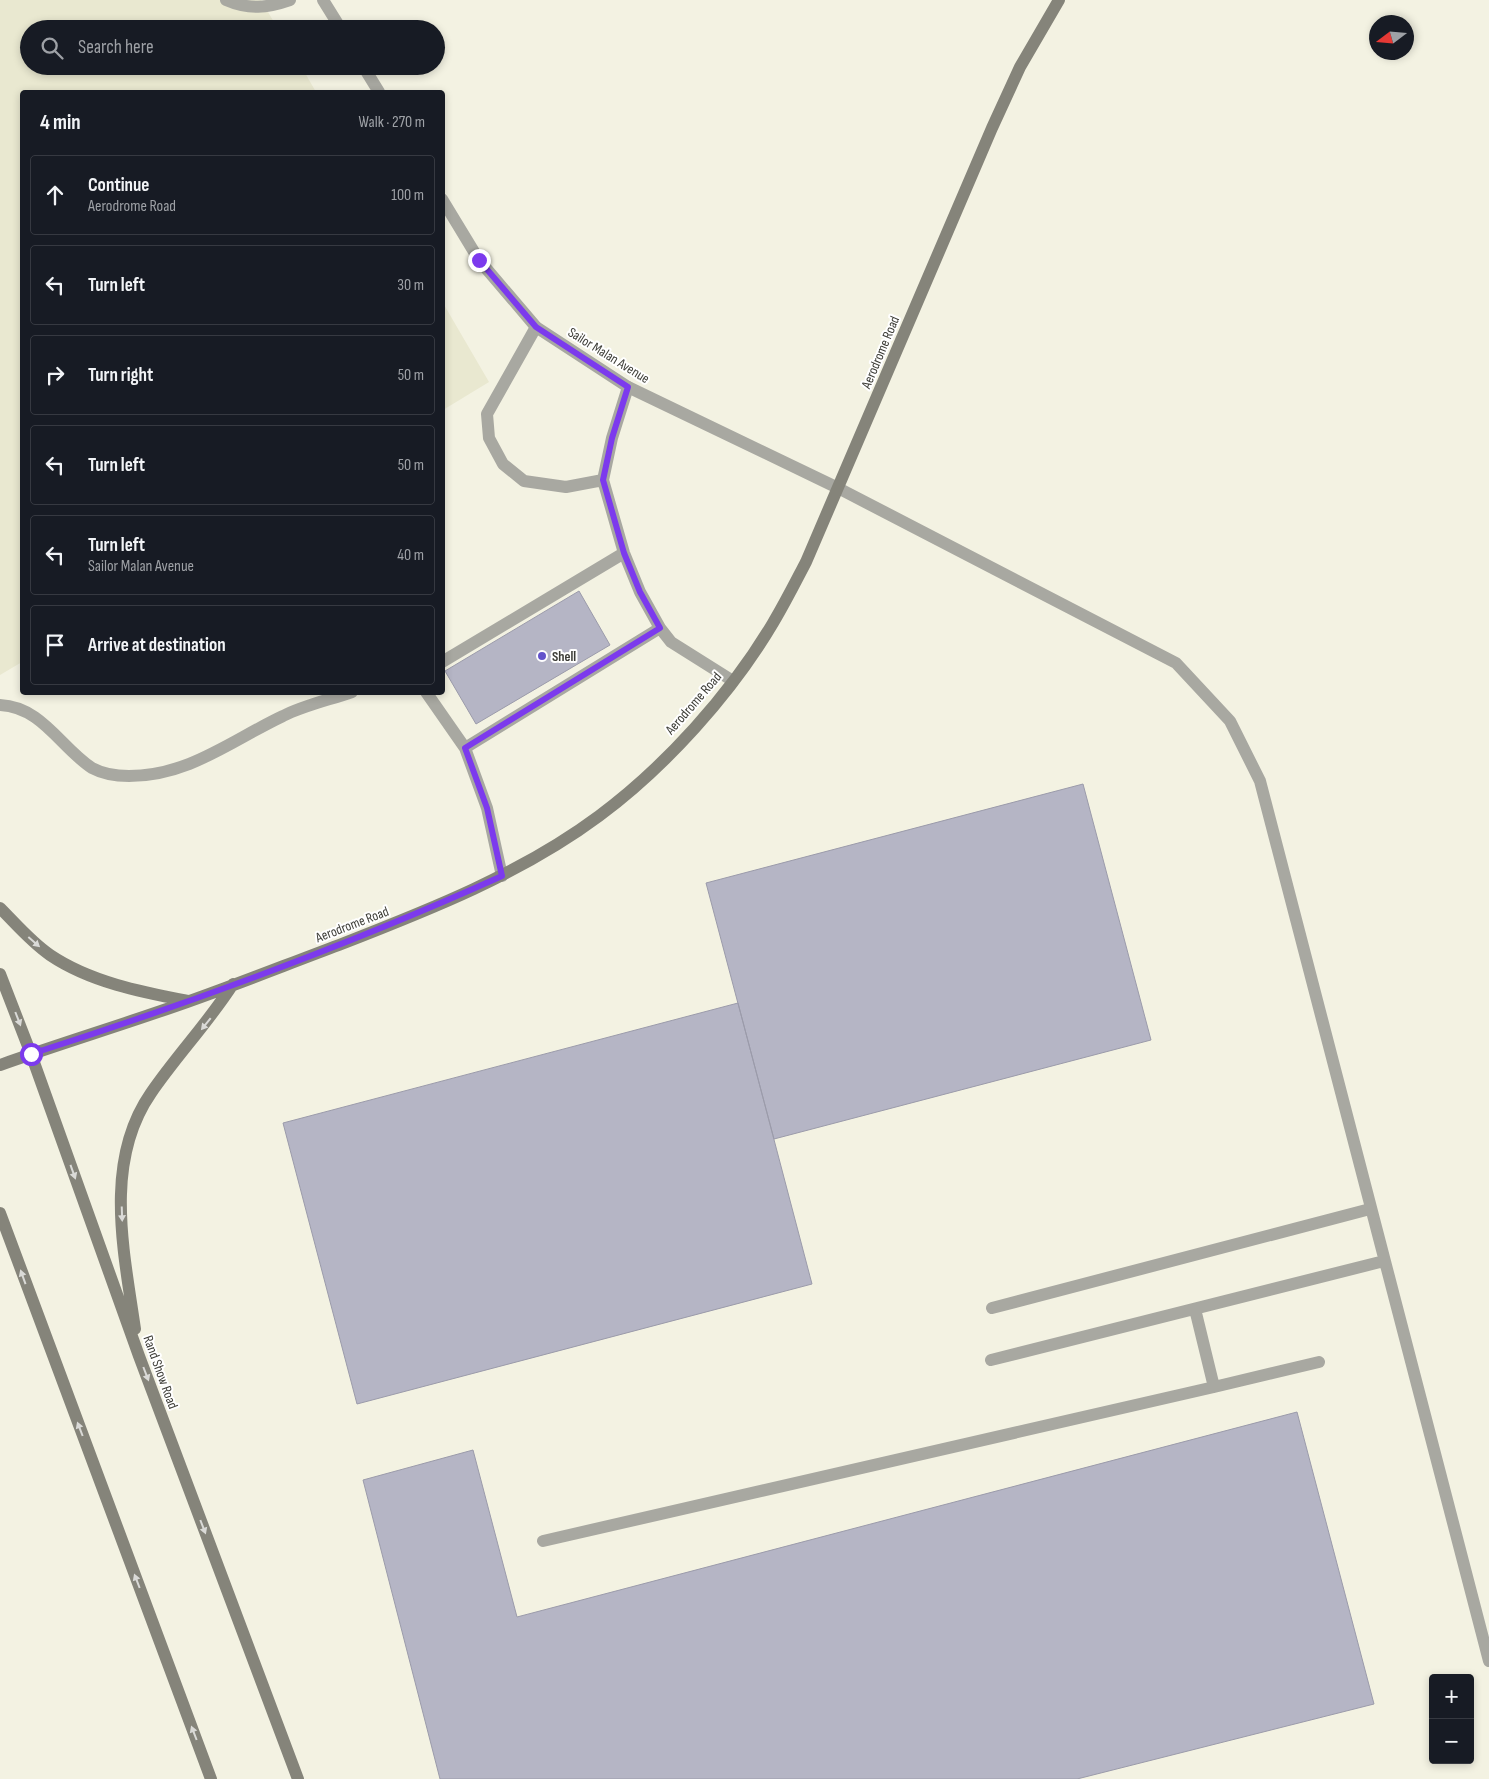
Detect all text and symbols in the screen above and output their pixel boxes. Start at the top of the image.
north arrow [1369,15,1414,60]
search box [20,20,445,75]
icon: search [38,34,66,62]
text: Search here [78,36,154,59]
text: 4 min [40,110,81,135]
text: Walk · 270 m [359,113,425,132]
text: Continue [88,174,149,197]
icon: ahead [41,181,69,209]
text: 100 m [391,186,424,205]
text: Aerodrome Road [88,197,176,216]
route end [468,249,491,272]
icon: left [41,271,69,299]
text: Turn left [88,274,145,297]
text: 30 m [397,276,424,295]
street label: Aerodrome Road [857,313,903,392]
street label: Sailor Malan Avenue [565,324,653,387]
icon: right [41,361,69,389]
text: Turn right [88,364,153,387]
text: 50 m [398,366,424,385]
icon: left [41,451,69,479]
text: Turn left [88,454,145,477]
text: 50 m [398,456,424,475]
text: Turn left [88,534,145,557]
icon: left [41,541,69,569]
text: 40 m [397,546,424,565]
text: Sailor Malan Avenue [88,557,194,576]
icon: arrive [41,631,69,659]
text: Arrive at destination [88,634,226,657]
place label: Shell [552,648,576,665]
marker: Shell [536,650,548,662]
street label: Aerodrome Road [661,669,725,739]
street label: Aerodrome Road [312,903,391,947]
one-way arrow [28,936,40,948]
one-way arrow [15,1012,22,1027]
one-way arrow [200,1017,211,1030]
route start [20,1043,43,1066]
one-way arrow [69,1165,77,1180]
one-way arrow [118,1206,126,1222]
one-way arrow [19,1269,26,1284]
street label: Rand Show Road [139,1333,182,1411]
one-way arrow [143,1367,150,1382]
one-way arrow [76,1421,84,1436]
one-way arrow [200,1519,207,1534]
one-way arrow [133,1573,141,1588]
map controls [1429,1674,1474,1764]
button: + [1429,1674,1474,1719]
button: − [1429,1719,1474,1764]
one-way arrow [190,1726,197,1741]

